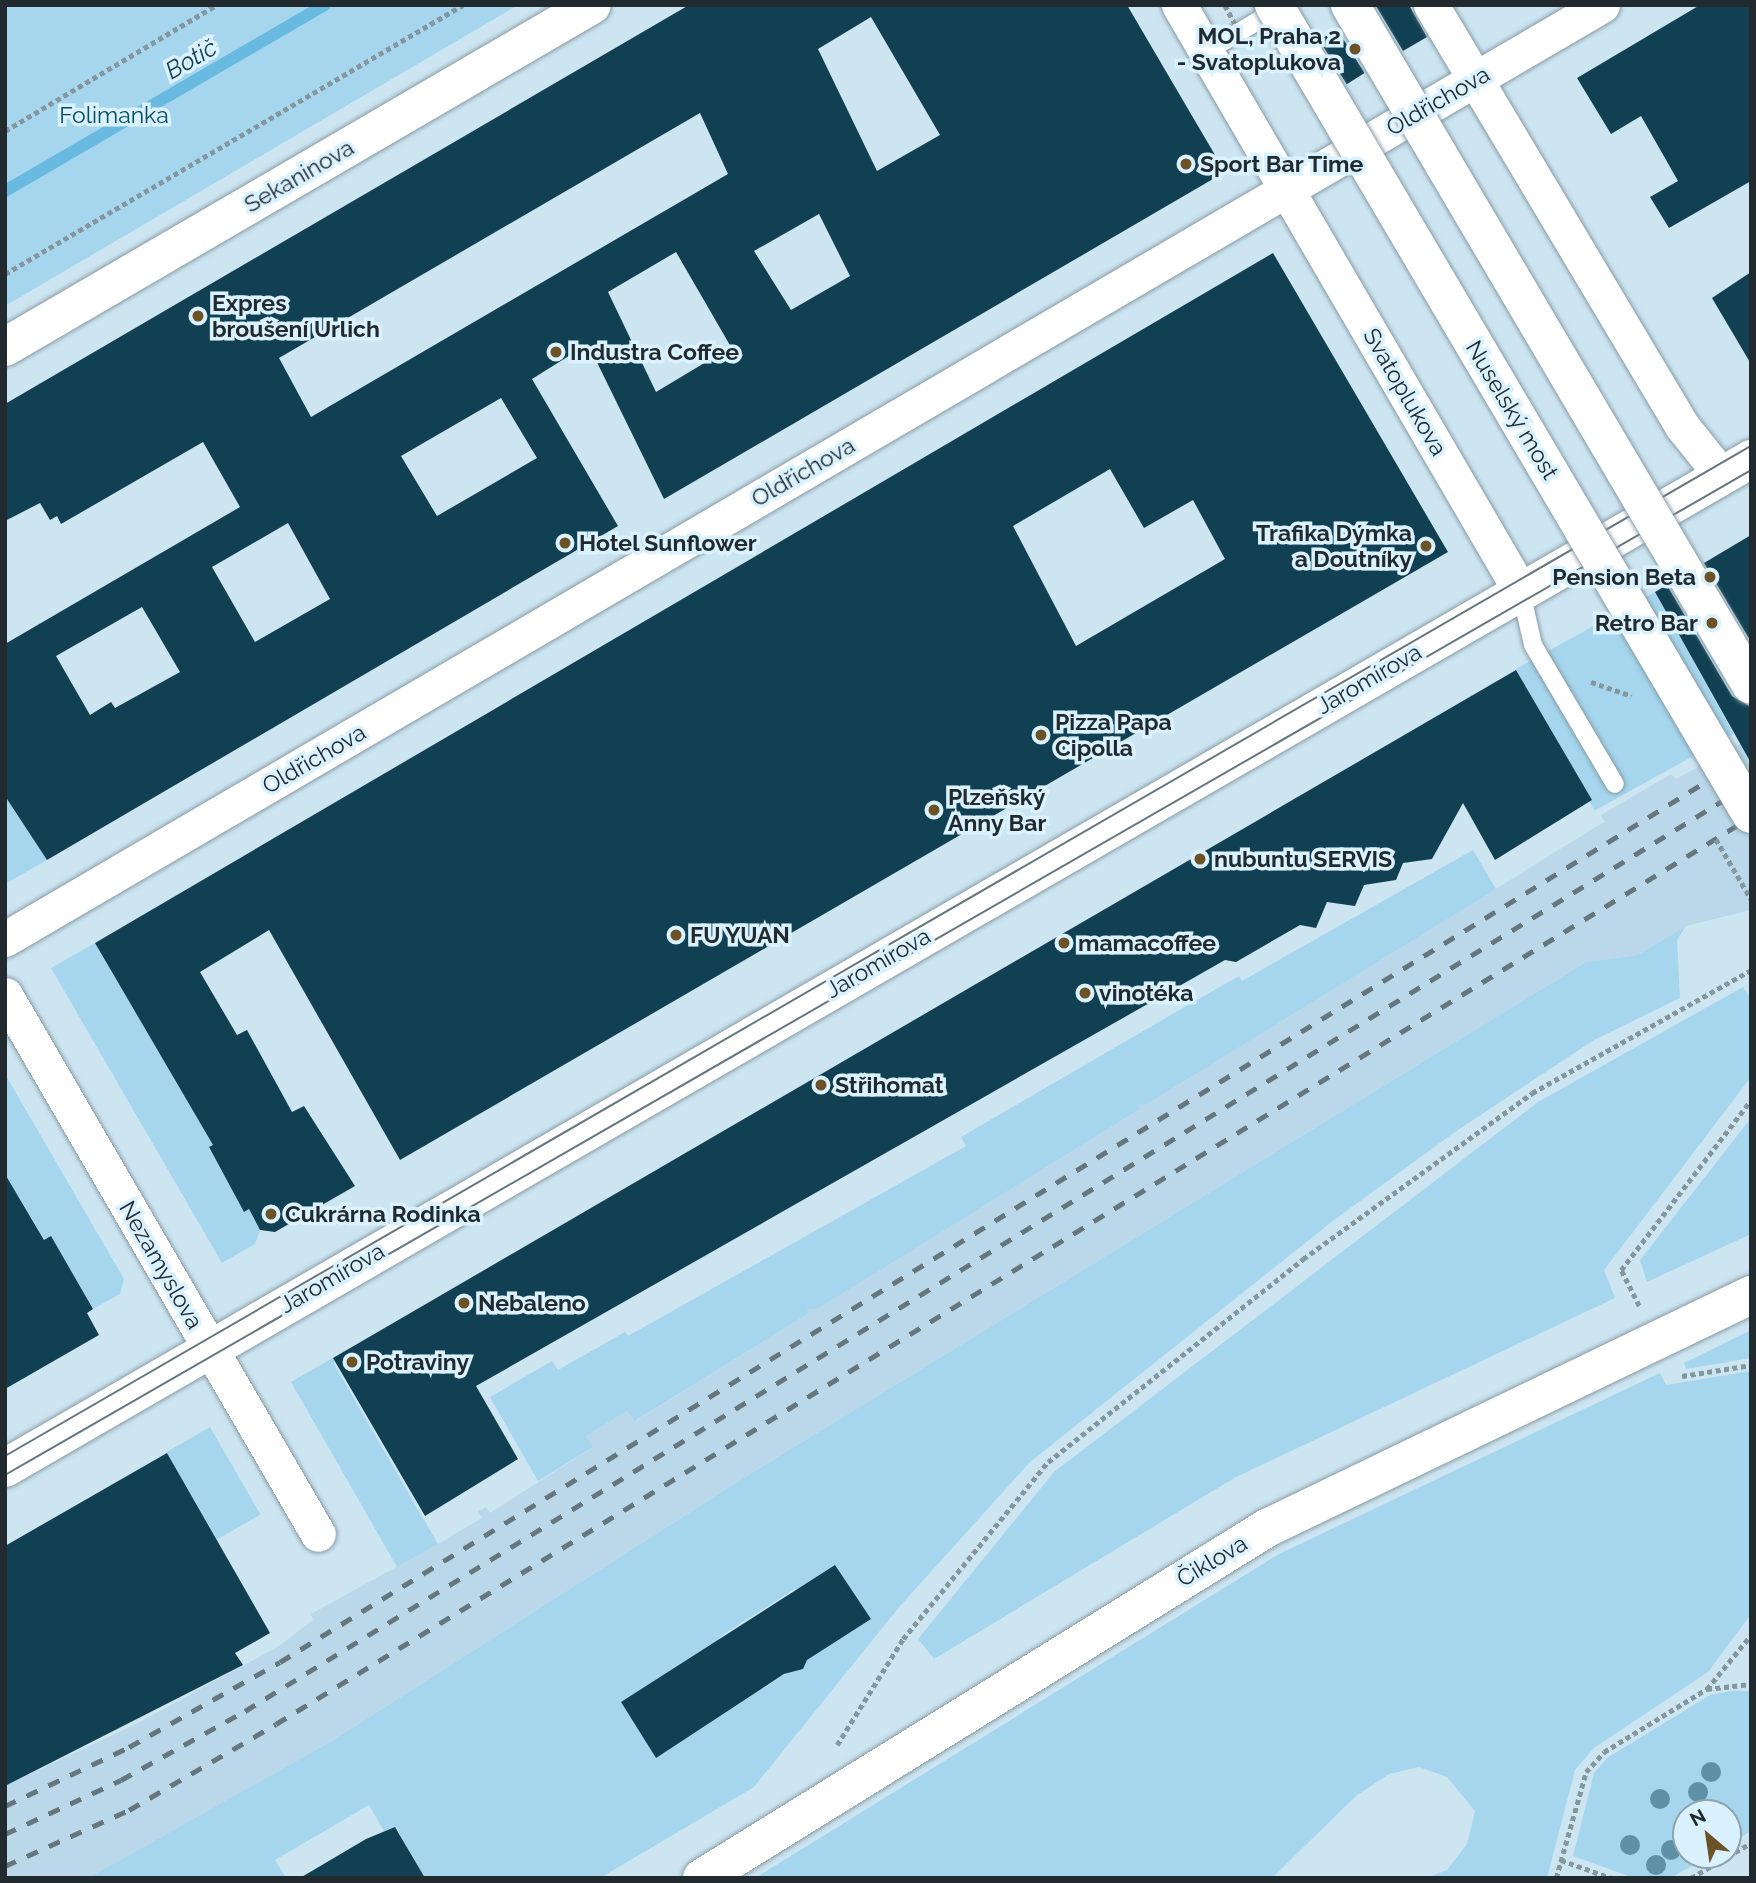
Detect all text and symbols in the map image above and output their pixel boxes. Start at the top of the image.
place label: MOL, Praha 2 - Svatoplukova [1177,22,1341,76]
water label: Botič [160,33,222,85]
marker: MOL, Praha 2 - Svatoplukova [1347,41,1363,57]
street label: Oldřichova [1381,60,1495,142]
park label: Folimanka [59,101,169,129]
street label: Sekaninova [239,134,359,218]
place label: Sport Bar Time [1200,150,1364,178]
marker: Sport Bar Time [1178,156,1194,172]
place label: Expres broušení Urlich [212,289,380,343]
marker: Expres broušení Urlich [190,308,206,324]
street label: Svatoplukova [1357,323,1453,461]
street label: Nuselský most [1460,335,1564,485]
place label: Industra Coffee [570,338,739,366]
marker: Industra Coffee [548,344,564,360]
street label: Oldřichova [746,431,860,513]
place label: Trafika Dýmka a Doutníky [1256,519,1412,573]
place label: Hotel Sunflower [579,529,757,557]
marker: Hotel Sunflower [557,535,573,551]
marker: Trafika Dýmka a Doutníky [1418,538,1434,554]
place label: Pension Beta [1552,563,1696,591]
marker: Pension Beta [1702,569,1718,585]
place label: Retro Bar [1595,609,1698,637]
marker: Retro Bar [1704,615,1720,631]
street label: Jaromírova [1312,638,1426,720]
place label: Pizza Papa Cipolla [1055,708,1172,762]
street label: Oldřichova [257,718,371,800]
marker: Pizza Papa Cipolla [1033,727,1049,743]
place label: Plzeňský Anny Bar [948,783,1047,837]
marker: Plzeňský Anny Bar [926,802,942,818]
place label: nubuntu SERVIS [1214,845,1392,873]
marker: nubuntu SERVIS [1192,851,1208,867]
place label: FU YUAN [690,921,791,949]
street label: Jaromírova [821,922,935,1004]
marker: FU YUAN [668,927,684,943]
place label: mamacoffee [1078,929,1216,957]
marker: mamacoffee [1056,935,1072,951]
place label: vinotéka [1099,979,1194,1007]
marker: vinotéka [1077,985,1093,1001]
place label: Střihomat [835,1071,944,1099]
marker: Střihomat [813,1077,829,1093]
street label: Nezamyslova [113,1196,209,1334]
place label: Cukrárna Rodinka [285,1200,481,1228]
marker: Cukrárna Rodinka [263,1206,279,1222]
street label: Jaromírova [275,1237,389,1319]
place label: Nebaleno [478,1289,586,1317]
marker: Nebaleno [456,1295,472,1311]
place label: Potraviny [366,1348,469,1376]
marker: Potraviny [344,1354,360,1370]
street label: Čiklova [1172,1529,1252,1593]
north arrow [1672,1799,1742,1869]
text: N [1686,1804,1709,1831]

